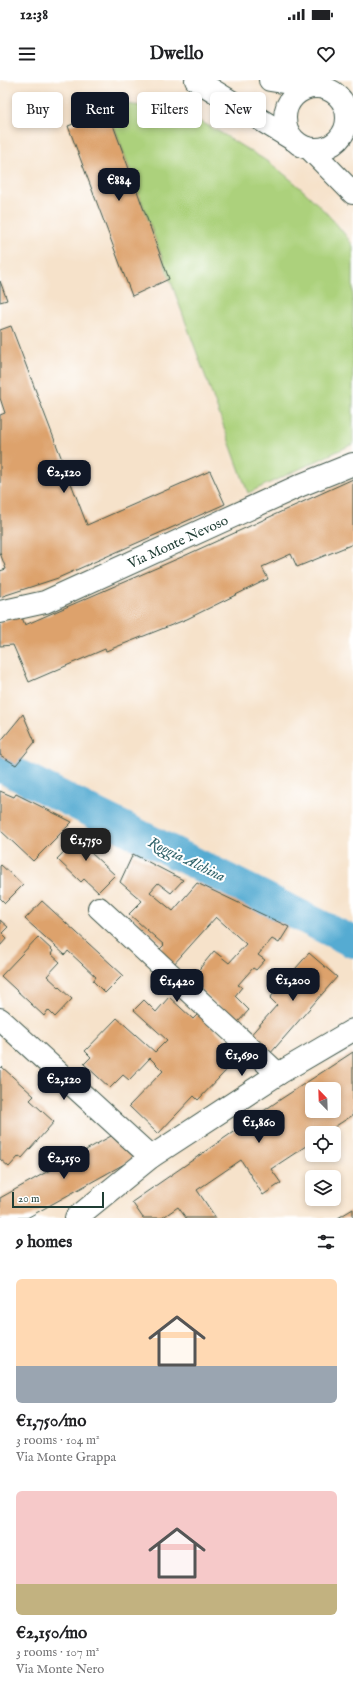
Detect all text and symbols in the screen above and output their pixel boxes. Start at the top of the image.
text: 12:38 [20,5,48,24]
icon: menu [16,43,38,65]
text: Dwello [150,43,203,66]
icon: heart [315,43,337,65]
chip: Buy [12,92,63,128]
chip: Rent [71,92,129,128]
chip: Filters [137,92,202,128]
chip: New [210,92,266,128]
pin: €884 [95,168,143,202]
text: €884 [107,172,131,189]
pin: €2,120 [31,460,97,494]
text: €2,120 [47,464,81,481]
street label: Via Monte Nevoso [124,511,232,573]
pin: €1,750 [53,828,119,862]
text: €1,750 [70,832,102,849]
water label: Roggia Alchina [145,833,229,887]
pin: €1,200 [260,968,326,1002]
pin: €1,420 [144,969,210,1003]
text: €1,200 [276,972,310,989]
text: €1,420 [159,973,195,990]
pin: €1,690 [209,1043,275,1077]
text: €1,690 [225,1047,259,1064]
pin: €2,120 [31,1067,97,1101]
text: €2,120 [47,1071,81,1088]
north arrow [305,1082,341,1118]
map controls [305,1082,341,1206]
pin: €1,860 [226,1110,292,1144]
text: €1,860 [243,1114,275,1131]
button: locate [305,1126,341,1162]
pin: €2,150 [31,1146,97,1180]
text: €2,150 [47,1150,81,1167]
button: layers [305,1170,341,1206]
scale bar [12,1190,104,1209]
text: 20 m [18,1192,39,1206]
icon: filters [315,1231,337,1253]
text: 9 homes [16,1232,72,1253]
icon: home [141,1305,213,1377]
text: €1,750/mo [16,1411,86,1432]
text: 3 rooms · 104 m² [16,1432,100,1449]
text: Via Monte Grappa [16,1449,116,1466]
icon: home [141,1517,213,1589]
text: €2,150/mo [16,1623,87,1644]
text: 3 rooms · 107 m² [16,1644,99,1661]
text: Via Monte Nero [16,1661,104,1678]

